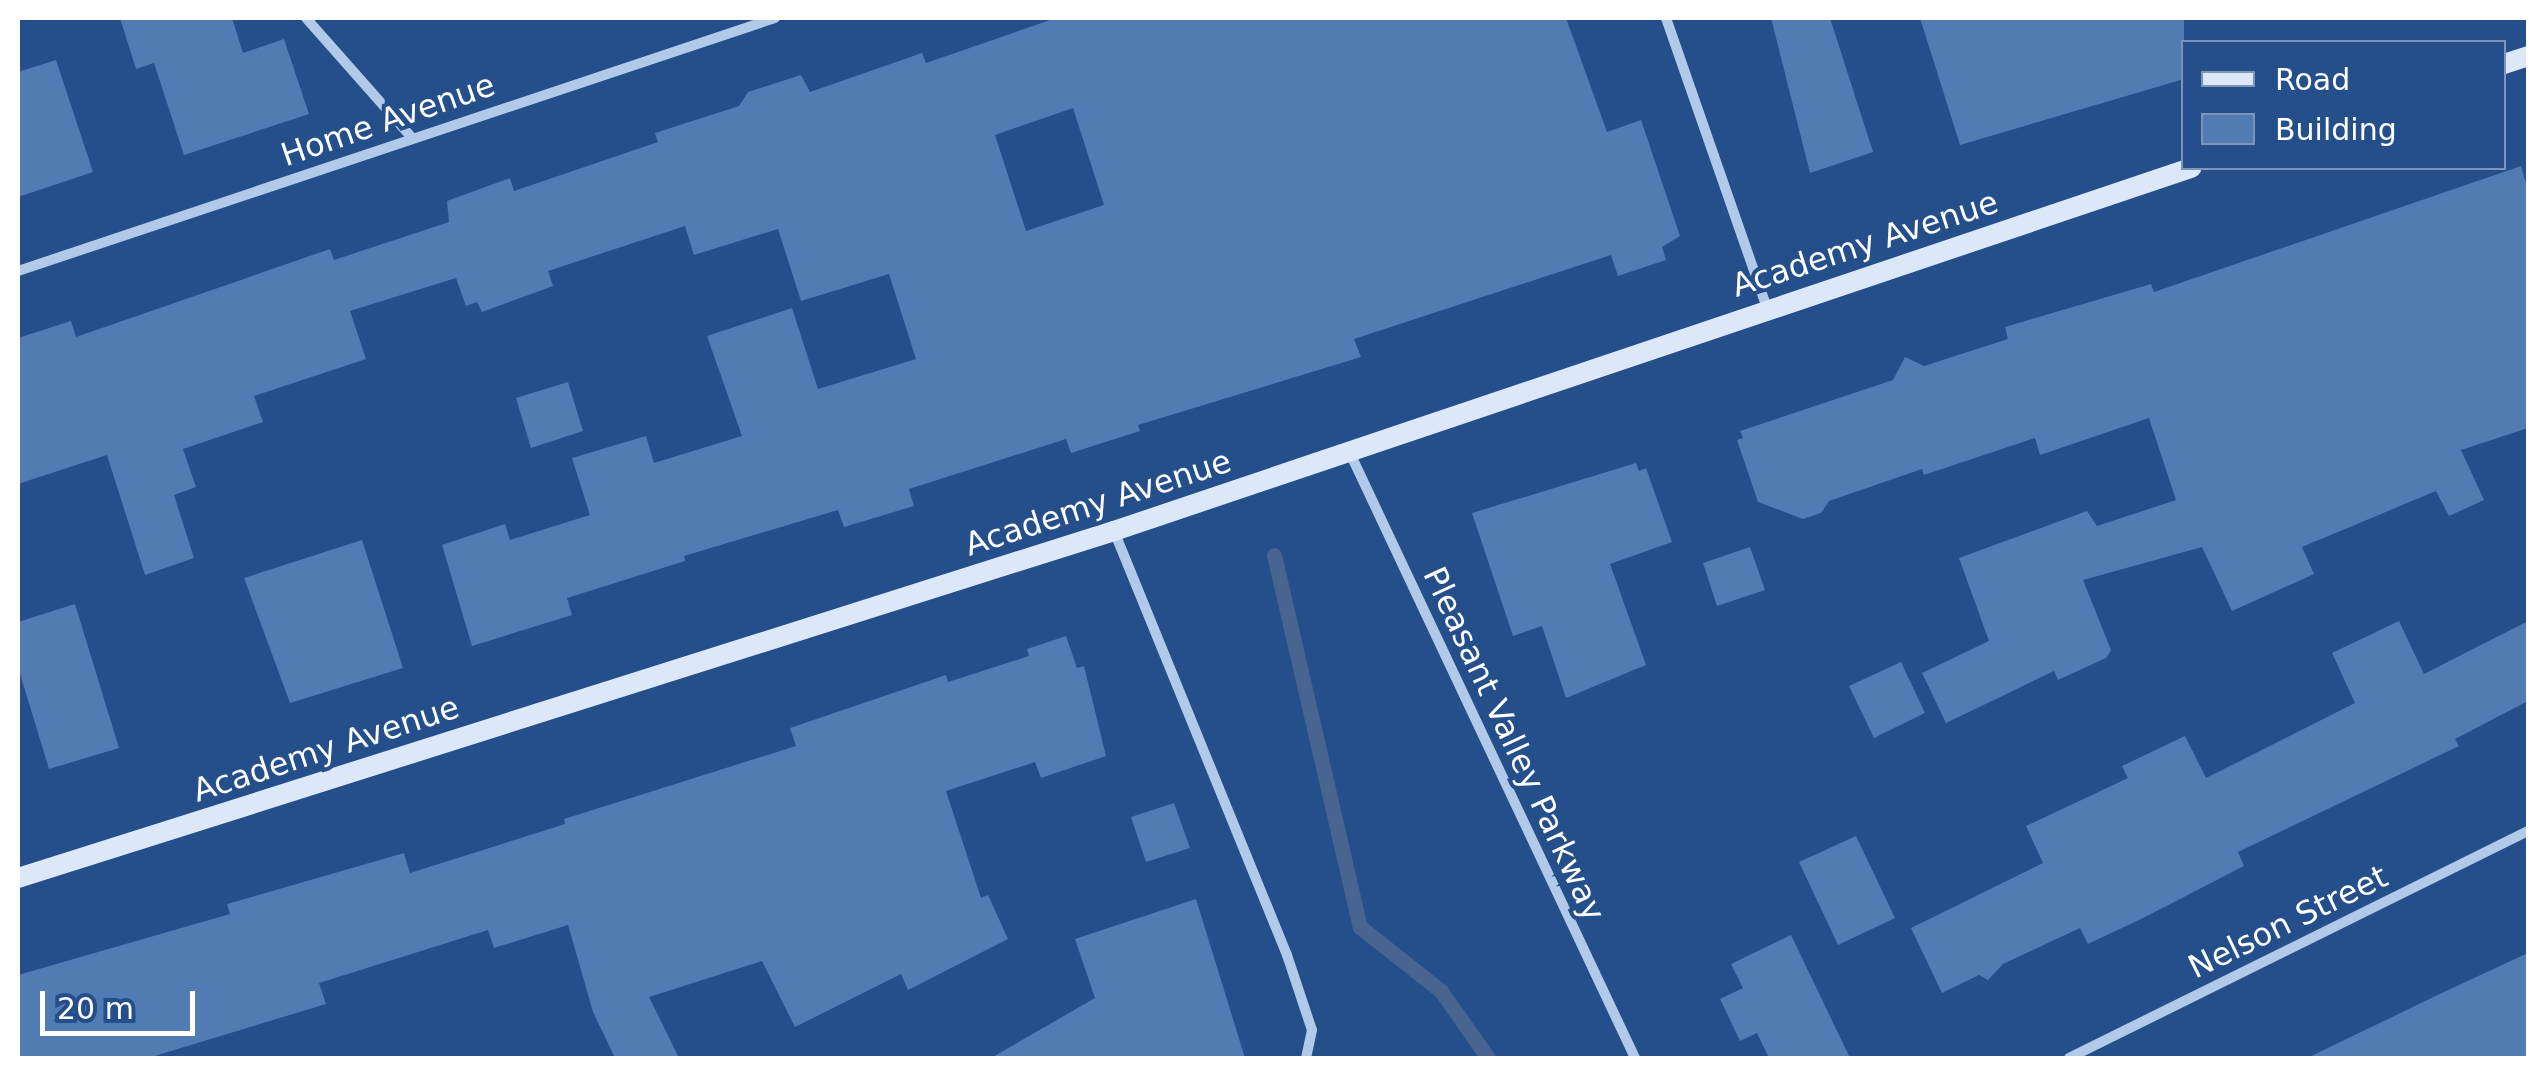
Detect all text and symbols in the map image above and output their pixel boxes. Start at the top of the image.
legend [2181,40,2506,170]
text: Road [2275,62,2350,97]
street label: Home Avenue [276,65,500,175]
text: Building [2275,112,2397,147]
street label: Academy Avenue [1727,183,2003,305]
street label: Academy Avenue [960,442,1236,564]
street label: Pleasant Valley Parkway [1415,561,1613,927]
street label: Academy Avenue [188,688,464,810]
street label: Nelson Street [2182,857,2394,987]
scale bar [45,971,200,1033]
text: 20 m [57,991,134,1026]

